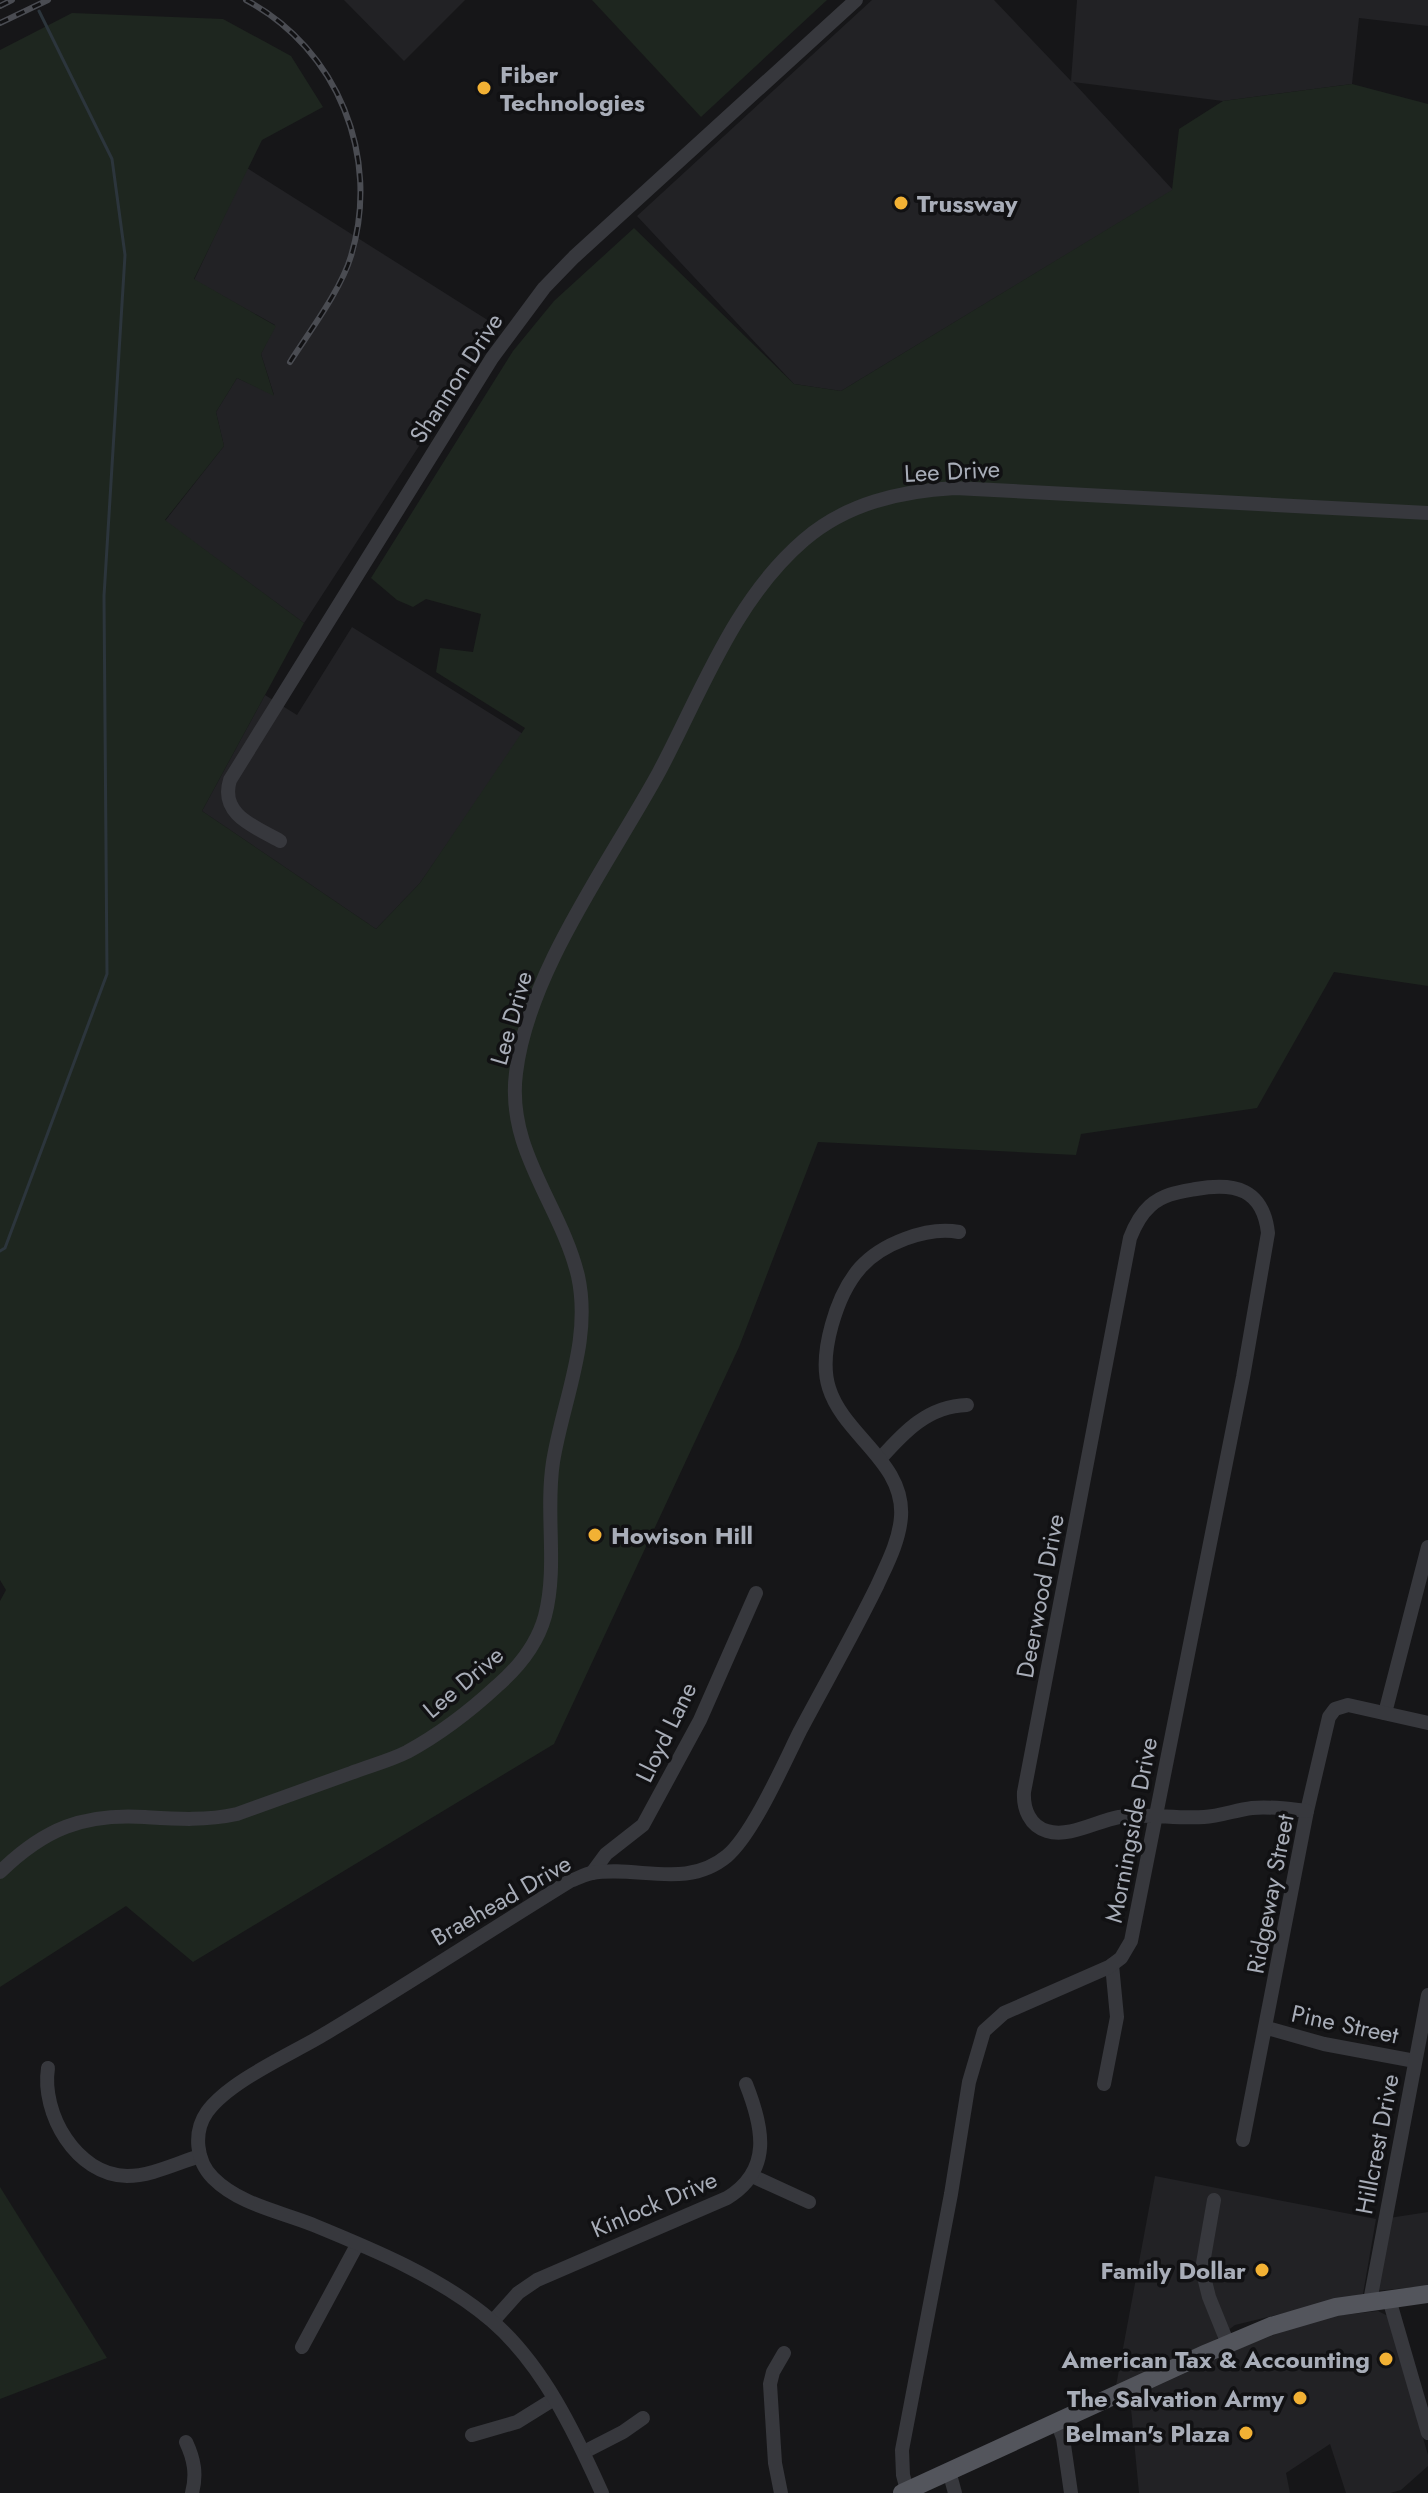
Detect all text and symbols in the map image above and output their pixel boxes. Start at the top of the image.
place label: Fiber Technologies [500,57,645,120]
marker: Fiber Technologies [475,79,493,97]
place label: Trussway [917,186,1018,221]
marker: Trussway [892,194,910,212]
street label: Shannon Drive [401,306,511,450]
street label: Lee Drive [903,451,1001,491]
street label: Lee Drive [481,967,541,1069]
street label: Deerwood Drive [1007,1511,1073,1681]
place label: Howison Hill [611,1518,753,1553]
marker: Howison Hill [586,1526,604,1544]
street label: Lee Drive [415,1638,511,1726]
street label: Lloyd Lane [627,1676,705,1788]
street label: Morningside Drive [1096,1734,1166,1926]
street label: Ridgeway Street [1237,1811,1303,1977]
street label: Braehead Drive [425,1846,577,1954]
street label: Pine Street [1288,1996,1402,2052]
street label: Hillcrest Drive [1346,2071,1408,2217]
street label: Kinlock Drive [586,2162,722,2246]
place label: Family Dollar [1101,2253,1246,2288]
marker: Family Dollar [1253,2261,1271,2279]
place label: American Tax & Accounting [1061,2342,1370,2377]
marker: American Tax & Accounting [1377,2350,1395,2368]
place label: The Salvation Army [1067,2381,1284,2416]
marker: The Salvation Army [1291,2389,1309,2407]
place label: Belman's Plaza [1065,2416,1230,2451]
marker: Belman's Plaza [1237,2424,1255,2442]

